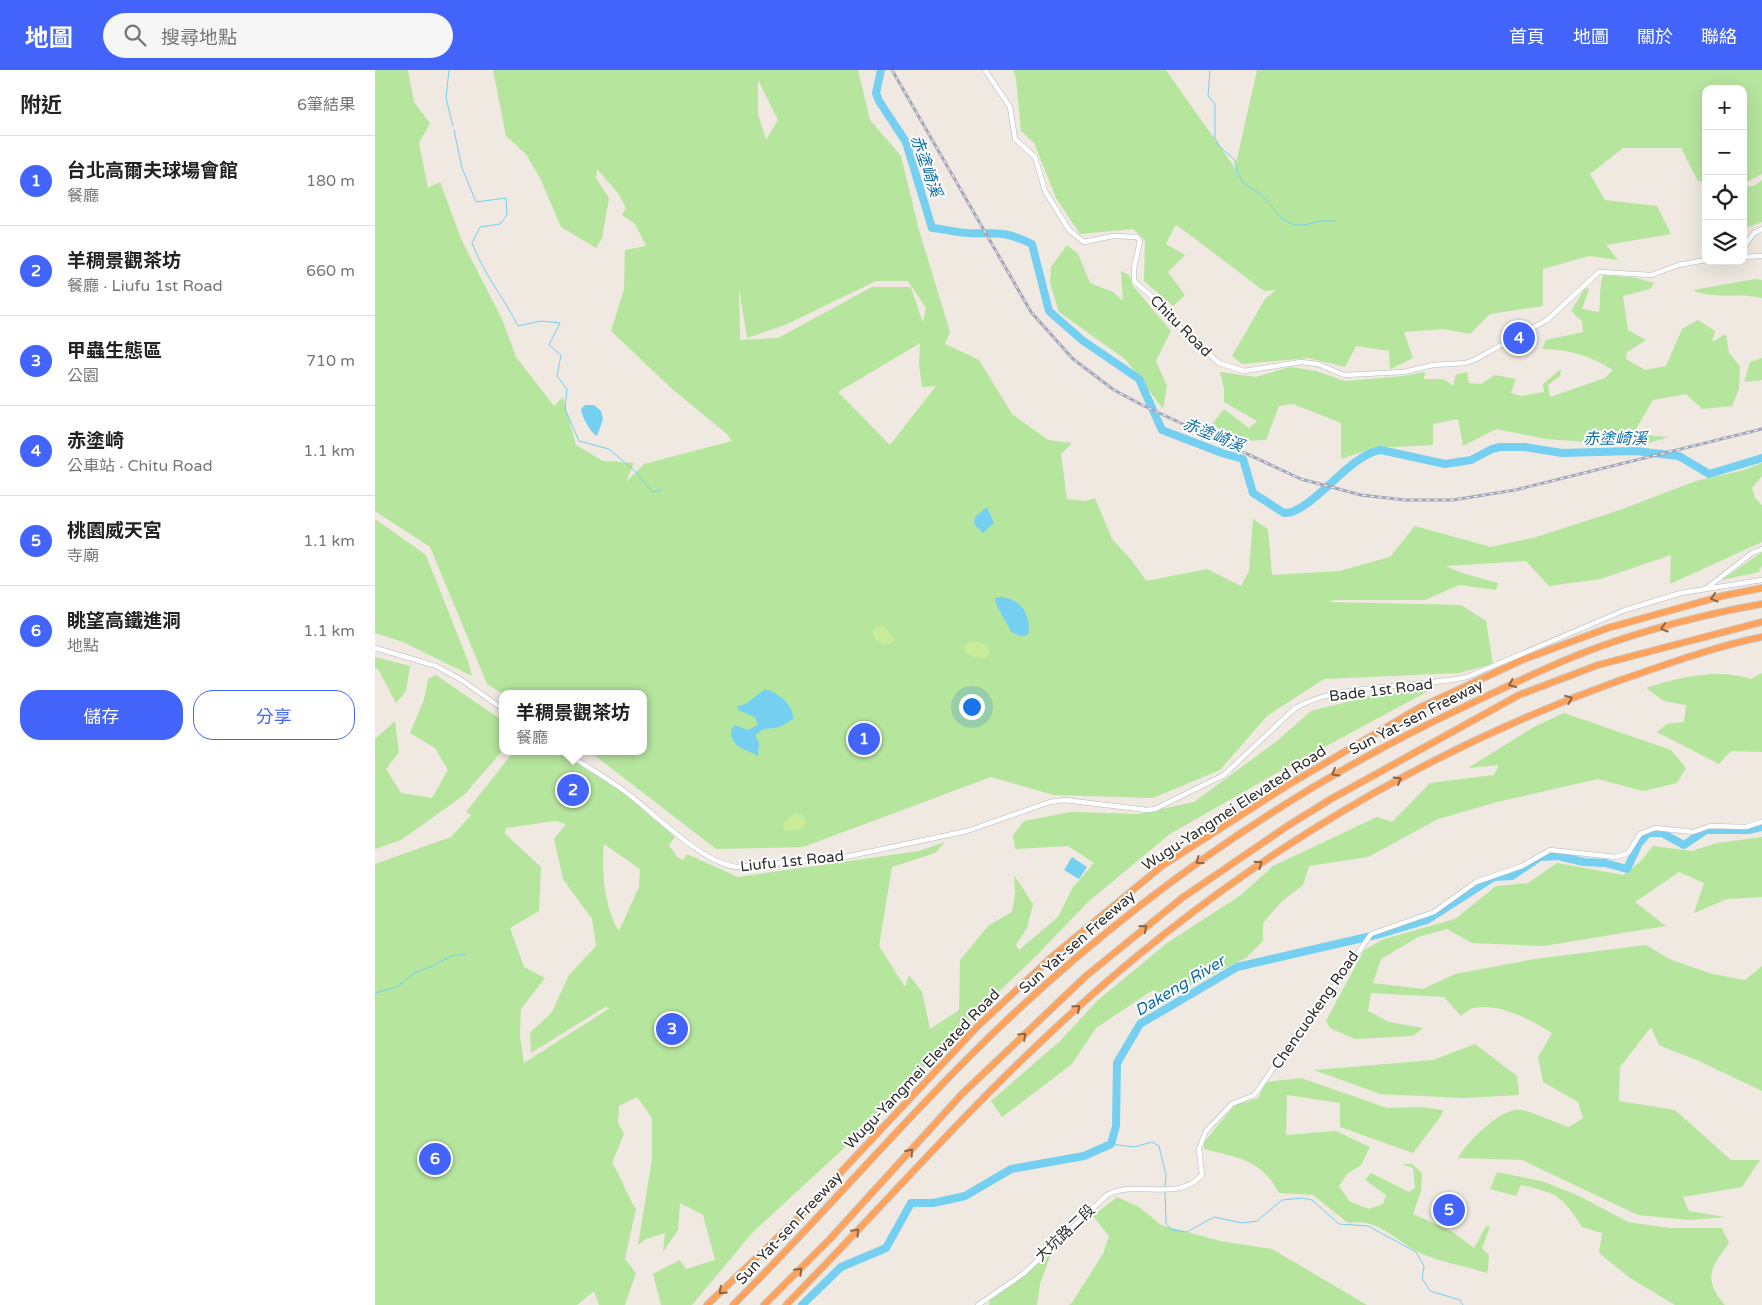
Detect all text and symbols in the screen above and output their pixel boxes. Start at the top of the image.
search box [103,13,453,58]
icon: search [121,21,149,49]
text: 地圖 [25,24,73,53]
text: 首頁 [1509,26,1545,48]
text: 地圖 [1573,26,1609,48]
text: 關於 [1637,26,1673,48]
text: 聯絡 [1701,26,1737,48]
text: 搜尋地點 [161,27,237,49]
map controls [1702,85,1747,265]
button: + [1702,85,1747,130]
text: 附近 [20,93,62,118]
text: 6筆結果 [297,95,355,115]
button: − [1702,130,1747,175]
water label: 赤塗崎溪 [906,132,947,201]
text: 台北高爾夫球場會館 [67,160,238,182]
text: 1 [31,171,41,191]
text: 180 m [306,171,355,191]
button: locate [1702,175,1747,220]
text: 餐廳 [67,186,99,206]
button: layers [1702,220,1747,265]
text: 羊稠景觀茶坊 [67,250,181,272]
text: 2 [31,261,41,281]
text: 660 m [306,261,355,281]
text: 餐廳 · Liufu 1st Road [67,276,223,296]
street label: Chitu Road [1146,291,1216,361]
pin: 4 [1503,319,1535,357]
text: 甲蟲生態區 [67,340,162,362]
text: 3 [31,351,41,371]
text: 710 m [306,351,355,371]
text: 公園 [67,366,99,386]
water label: 赤塗崎溪 [1180,414,1248,457]
water label: 赤塗崎溪 [1583,429,1649,449]
text: 赤塗崎 [67,430,124,452]
text: 4 [31,441,41,461]
text: 1.1 km [303,441,355,461]
text: 公車站 · Chitu Road [67,456,213,476]
text: 桃園威天宮 [67,520,162,542]
text: 5 [31,531,41,551]
text: 1.1 km [303,531,355,551]
text: 寺廟 [67,546,99,566]
one-way arrow [1710,592,1719,603]
text: 眺望高鐵進洞 [67,610,181,632]
text: 6 [31,621,41,641]
text: 1.1 km [303,621,355,641]
one-way arrow [1660,622,1668,632]
text: 地點 [67,636,99,656]
street label: Bade 1st Road [1328,675,1434,705]
street label: Sun Yat-sen Freeway [1346,675,1486,759]
one-way arrow [1508,678,1517,688]
button: 儲存 [20,690,183,740]
button: 分享 [193,690,355,740]
popup [499,690,647,755]
your location [959,694,985,720]
one-way arrow [1564,695,1572,705]
text: 羊稠景觀茶坊 [516,702,630,724]
pin: 1 [848,720,880,758]
text: 餐廳 [516,728,548,748]
street label: Wugu-Yangmei Elevated Road [1139,742,1329,874]
one-way arrow [1332,766,1341,776]
pin: 2 [557,771,589,809]
one-way arrow [1393,776,1402,786]
street label: Liufu 1st Road [739,847,845,875]
one-way arrow [1196,855,1205,863]
one-way arrow [1254,861,1263,870]
street label: Sun Yat-sen Freeway [1015,887,1139,997]
one-way arrow [1139,925,1148,934]
street label: Chencuokeng Road [1267,947,1363,1073]
water label: Dakeng River [1131,950,1230,1021]
street label: Wugu-Yangmei Elevated Road [841,985,1003,1153]
one-way arrow [1072,1005,1081,1014]
pin: 3 [656,1010,688,1048]
one-way arrow [1017,1033,1026,1042]
pin: 6 [419,1140,451,1178]
one-way arrow [904,1149,913,1158]
street label: Sun Yat-sen Freeway [732,1168,846,1288]
pin: 5 [1433,1191,1465,1229]
street label: 大坑路二段 [1031,1201,1099,1265]
one-way arrow [850,1229,859,1238]
one-way arrow [793,1268,802,1277]
one-way arrow [719,1285,728,1294]

